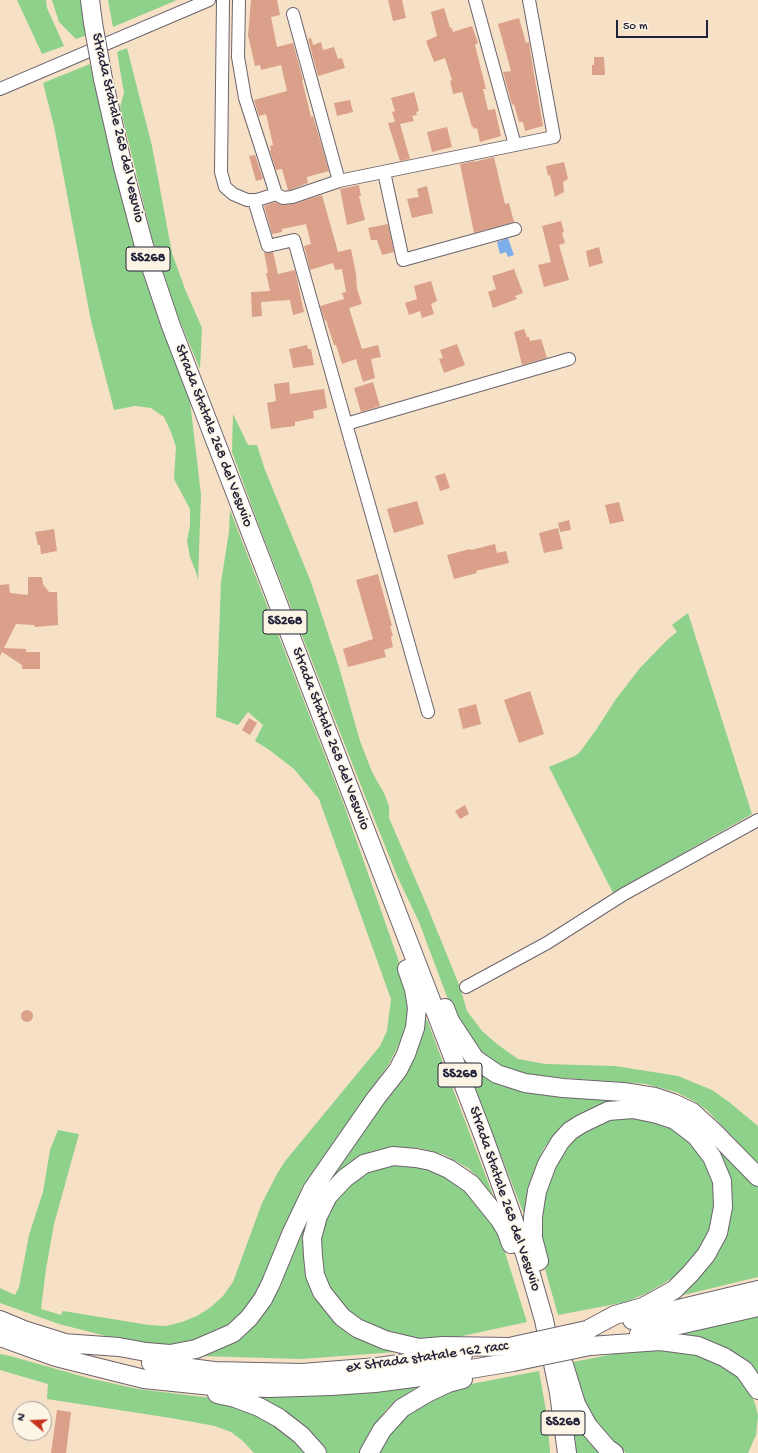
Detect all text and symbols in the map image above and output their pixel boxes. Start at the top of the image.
scale bar [618,12,710,38]
text: 50 m [623,20,648,34]
street label: Strada Statale 268 del Vesuvio [86,31,148,225]
road number: SS268 [126,247,170,271]
street label: Strada Statale 268 del Vesuvio [170,342,256,530]
road number: SS268 [263,610,307,634]
street label: Strada Statale 268 del Vesuvio [287,645,373,833]
road number: SS268 [438,1063,482,1087]
street label: Strada Statale 268 del Vesuvio [464,1104,544,1294]
street label: ex Strada statale 162 racc [345,1338,509,1378]
north arrow [12,1401,52,1441]
road number: SS268 [541,1411,585,1435]
text: N [15,1412,28,1423]

